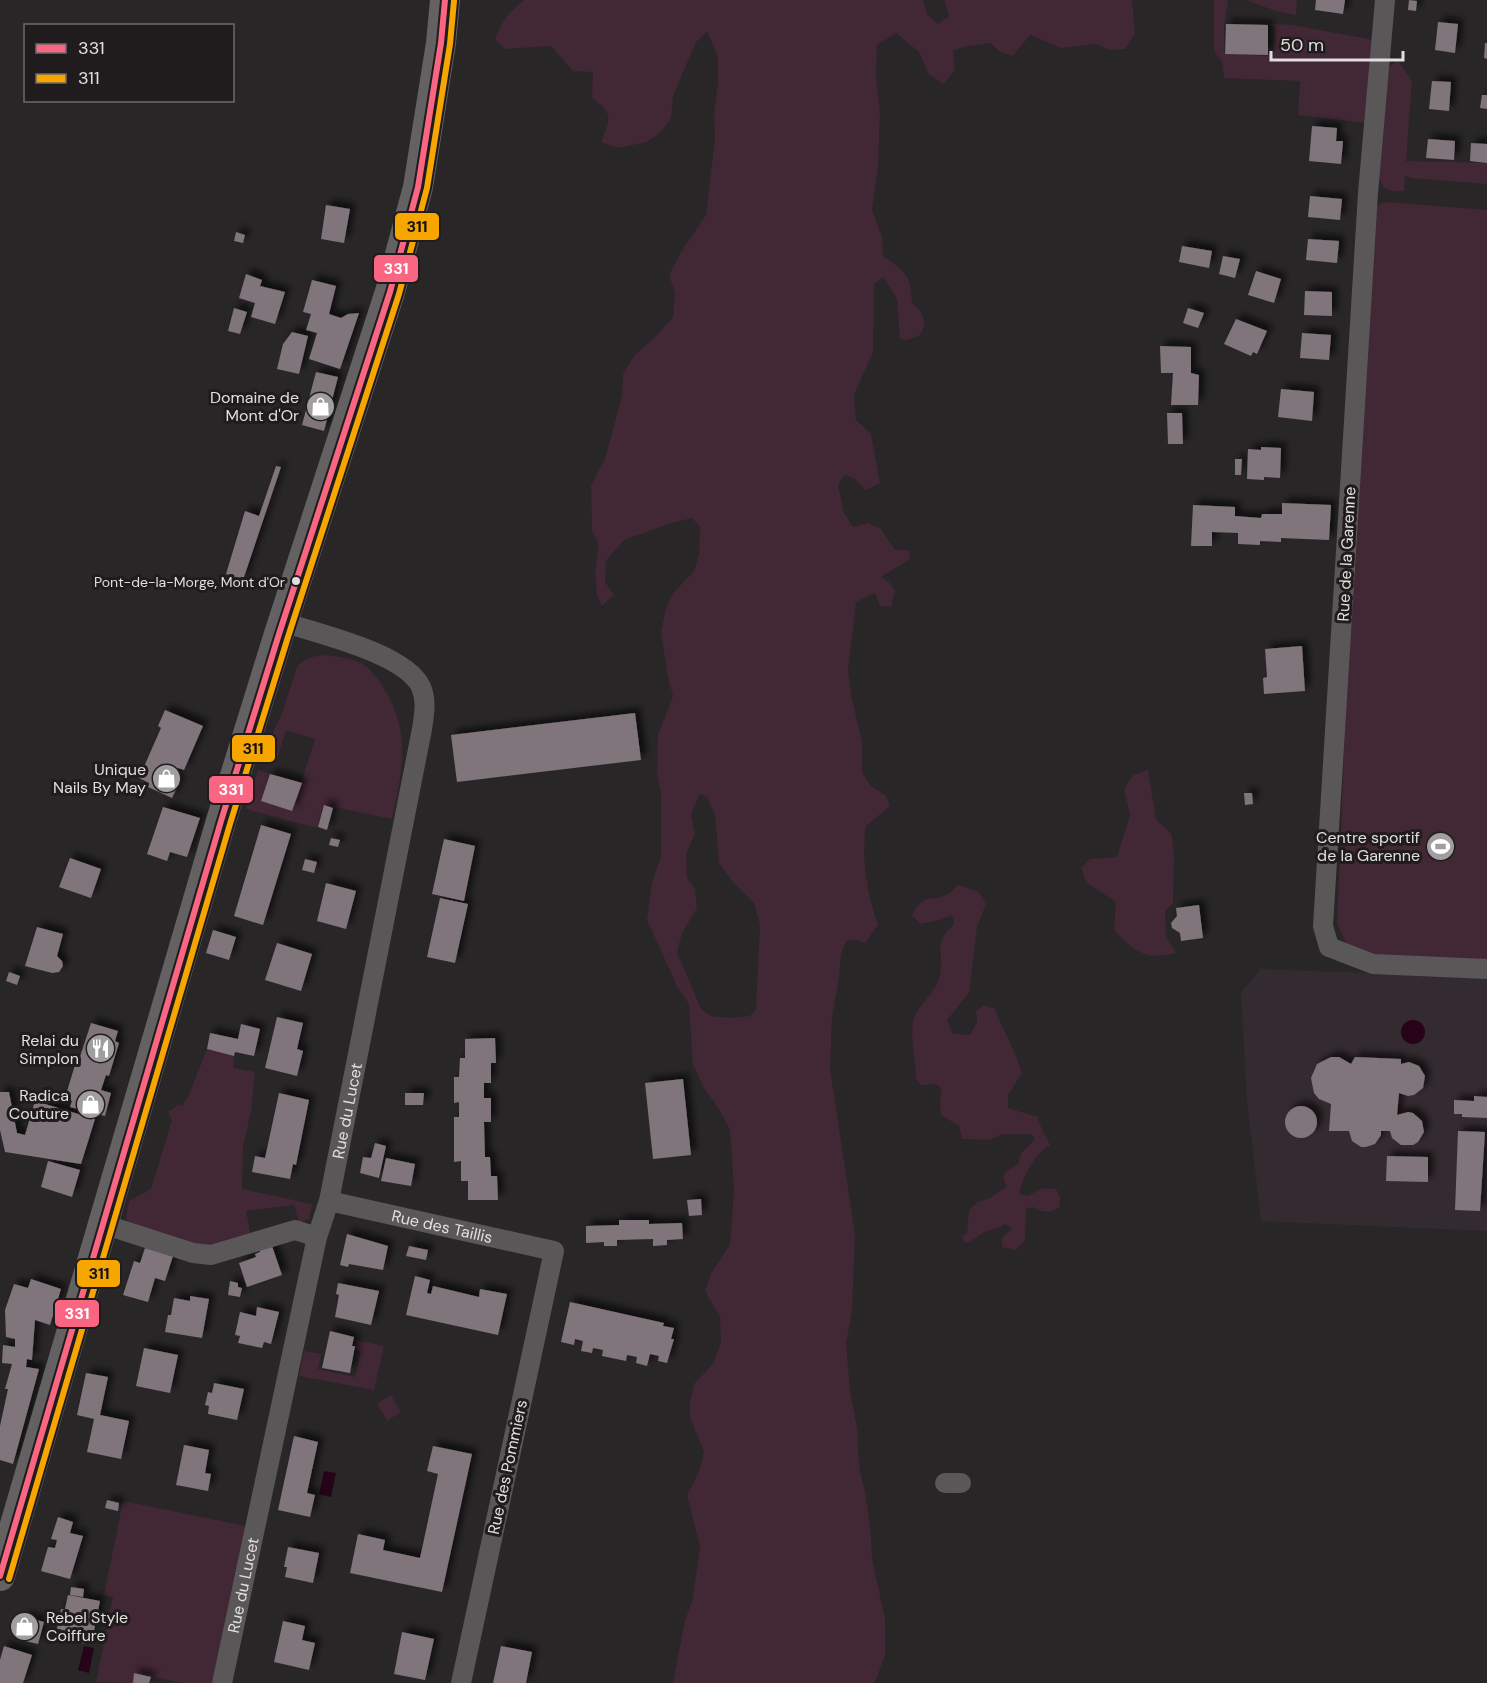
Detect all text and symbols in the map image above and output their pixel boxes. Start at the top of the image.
legend [24,24,234,102]
scale bar [1271,24,1403,62]
text: 50 m [1280,33,1324,57]
text: 331 [78,36,105,60]
text: 311 [78,66,100,90]
line badge: 311 [394,212,440,241]
text: 311 [406,216,428,237]
line badge: 331 [373,254,419,283]
text: 331 [383,258,409,279]
place label: Domaine de Mont d'Or [210,387,299,426]
shop icon: Domaine de Mont d'Or [304,390,336,422]
street label: Rue de la Garenne [1332,486,1361,622]
place label: Pont-de-la-Morge, Mont d'Or [94,573,285,591]
marker: Pont-de-la-Morge, Mont d'Or [290,575,302,587]
line badge: 311 [231,734,276,763]
text: 311 [242,738,264,759]
place label: Unique Nails By May [53,759,146,798]
shop icon: Unique Nails By May [151,762,183,794]
line badge: 331 [208,775,254,804]
text: 331 [218,779,244,800]
place label: Centre sportif de la Garenne [1316,827,1420,866]
sports icon: Centre sportif de la Garenne [1425,830,1457,862]
place label: Relai du Simplon [19,1030,79,1069]
restaurant icon: Relai du Simplon [84,1033,116,1065]
street label: Rue du Lucet [328,1061,367,1161]
place label: Radica Couture [9,1085,69,1124]
shop icon: Radica Couture [74,1088,106,1120]
street label: Rue des Taillis [390,1205,495,1248]
line badge: 311 [76,1259,121,1288]
text: 311 [88,1263,110,1284]
line badge: 331 [54,1299,100,1328]
text: 331 [64,1303,90,1324]
street label: Rue des Pommiers [483,1398,532,1536]
street label: Rue du Lucet [223,1535,264,1635]
place label: Rebel Style Coiffure [46,1607,128,1646]
shop icon: Rebel Style Coiffure [9,1610,41,1642]

